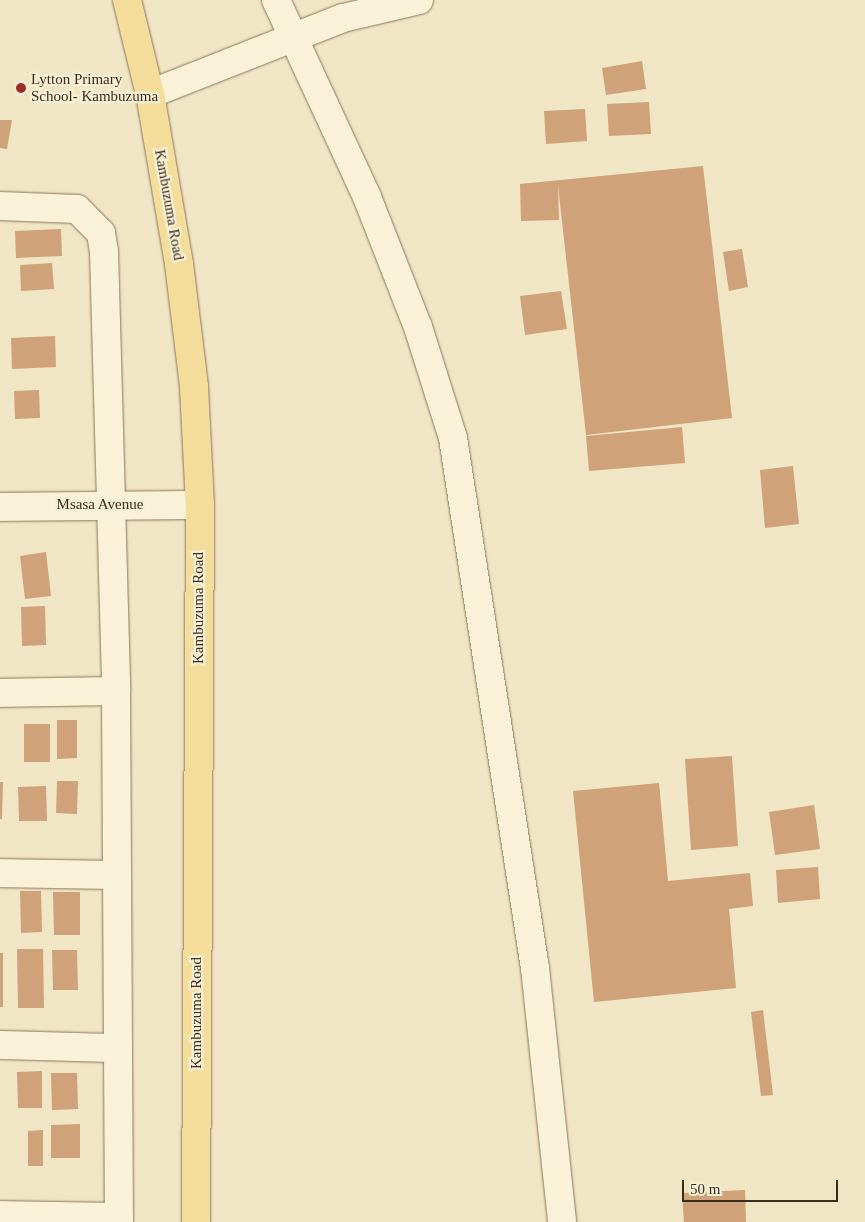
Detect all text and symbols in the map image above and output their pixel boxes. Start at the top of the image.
place label: Lytton Primary School- Kambuzuma [31,70,158,105]
marker: Lytton Primary School- Kambuzuma [15,82,27,94]
street label: Kambuzuma Road [150,148,188,262]
street label: Msasa Avenue [56,496,144,514]
street label: Kambuzuma Road [190,552,208,664]
street label: Kambuzuma Road [188,957,206,1069]
scale bar [685,1170,841,1202]
text: 50 m [690,1181,720,1197]

